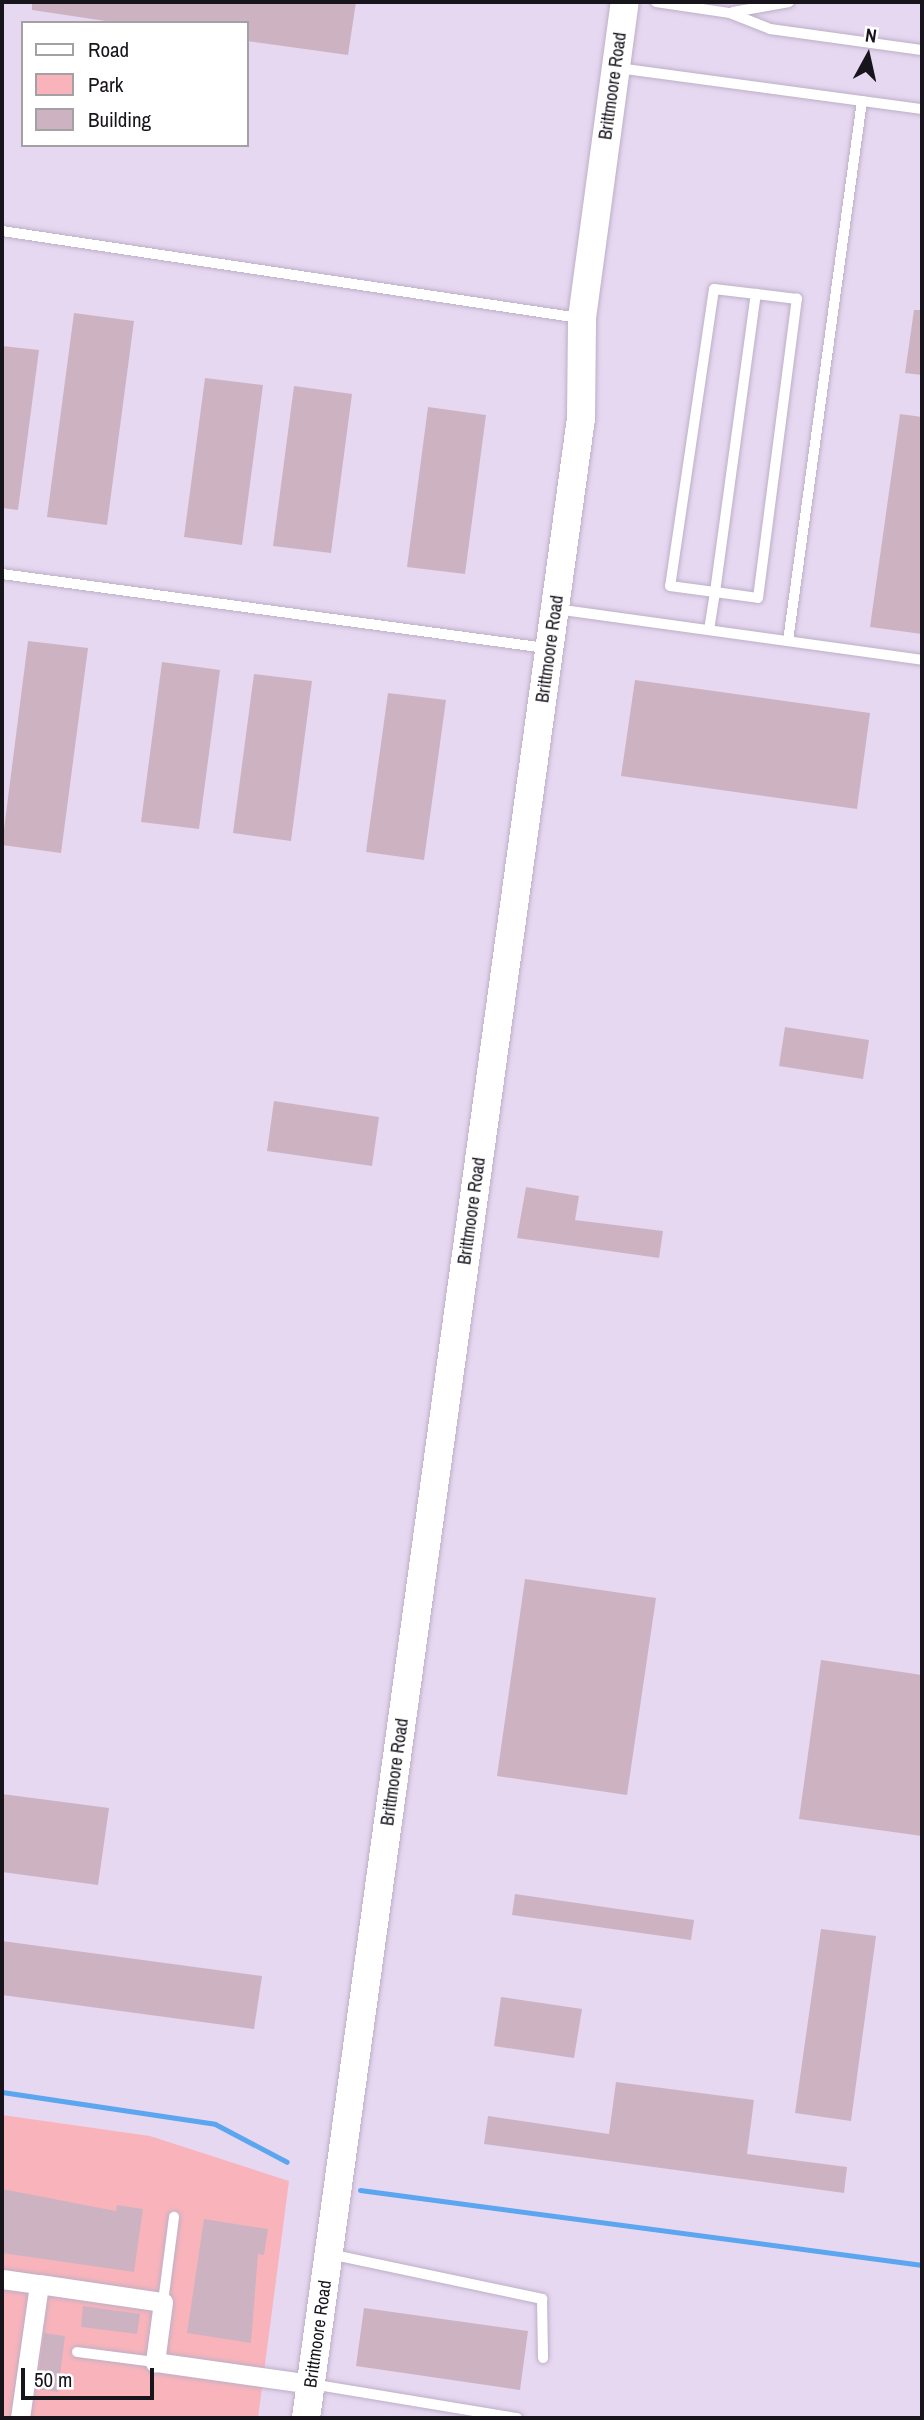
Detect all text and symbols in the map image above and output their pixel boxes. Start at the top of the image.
legend [21,21,248,147]
north arrow [833,21,903,91]
text: N [864,22,878,49]
street label: Brittmoore Road [595,31,631,141]
text: Road [88,35,129,64]
text: Park [88,70,123,99]
text: Building [88,105,151,134]
street label: Brittmoore Road [532,594,568,704]
street label: Brittmoore Road [454,1156,490,1266]
street label: Brittmoore Road [377,1717,413,1827]
street label: Brittmoore Road [300,2279,336,2389]
scale bar [24,2354,158,2398]
text: 50 m [34,2365,72,2394]

